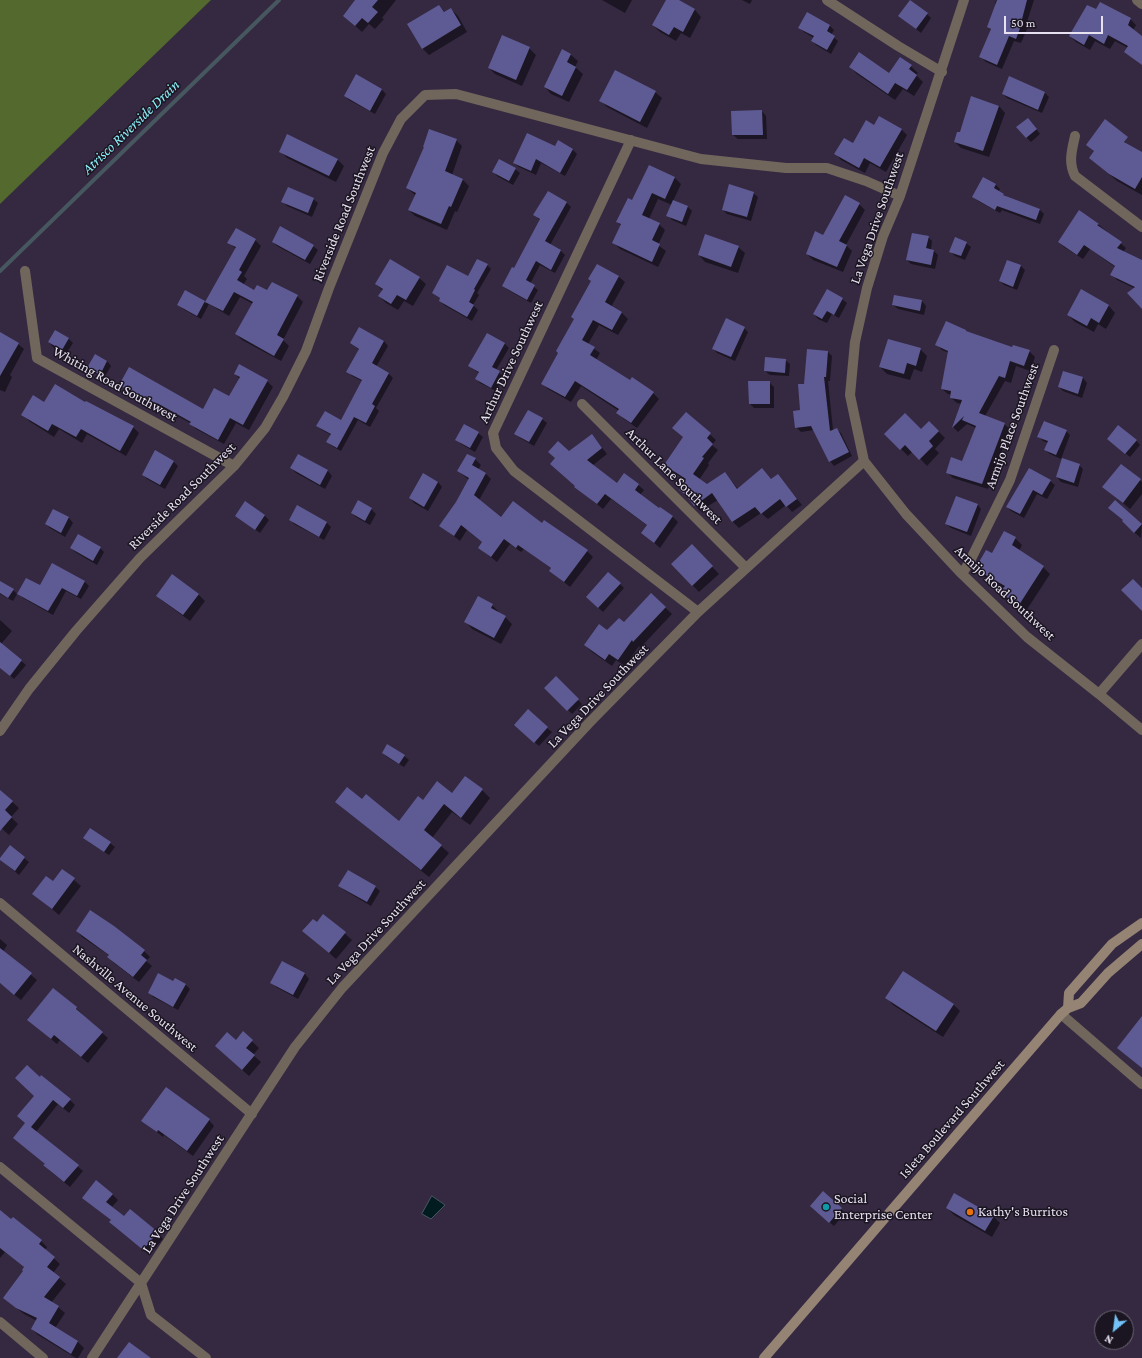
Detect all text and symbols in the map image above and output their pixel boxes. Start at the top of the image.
scale bar [1006,8,1105,34]
text: 50 m [1011,16,1035,30]
water label: Atrisco Riverside Drain [79,76,183,178]
street label: Riverside Road Southwest [309,144,379,284]
street label: La Vega Drive Southwest [847,150,907,286]
street label: Arthur Drive Southwest [475,298,547,426]
street label: Whiting Road Southwest [50,343,180,425]
street label: Armijo Place Southwest [982,361,1042,491]
street label: Arthur Lane Southwest [622,424,726,528]
street label: Riverside Road Southwest [125,439,239,553]
street label: Armijo Road Southwest [951,542,1059,644]
street label: La Vega Drive Southwest [544,641,652,751]
street label: La Vega Drive Southwest [323,876,429,988]
street label: Nashville Avenue Southwest [69,941,201,1055]
street label: Isleta Boulevard Southwest [896,1056,1008,1182]
street label: La Vega Drive Southwest [138,1132,228,1256]
place label: Social Enterprise Center [834,1191,933,1224]
marker: Social Enterprise Center [821,1202,831,1212]
place label: Kathy's Burritos [978,1204,1068,1220]
marker: Kathy's Burritos [965,1207,975,1217]
north arrow [1094,1310,1134,1350]
text: N [1102,1333,1115,1347]

